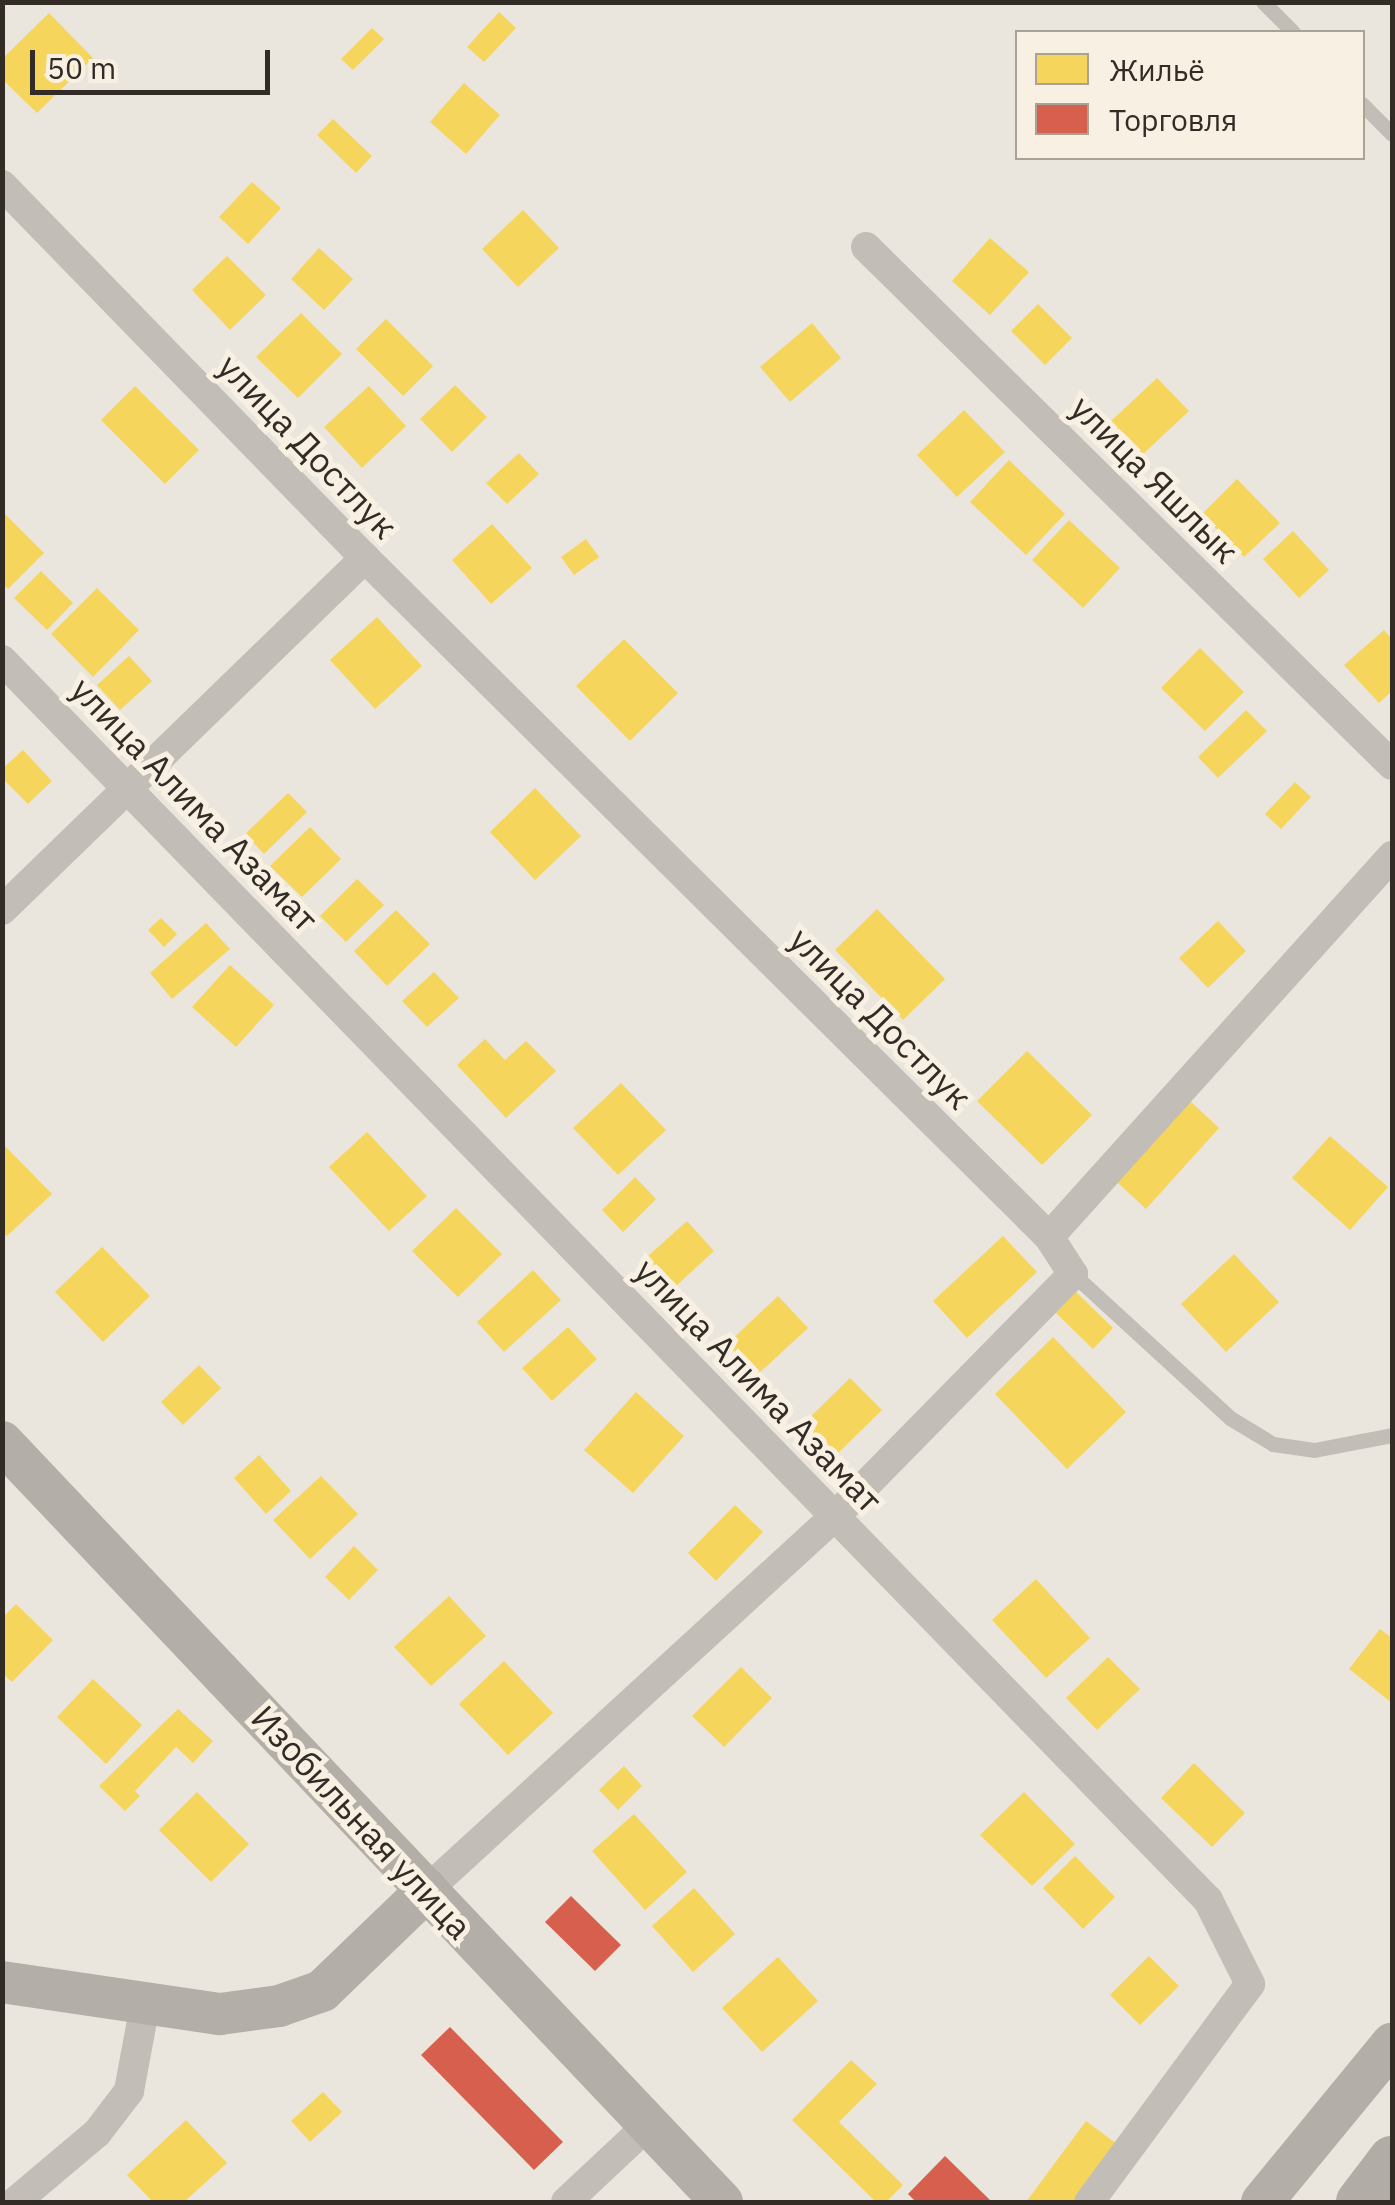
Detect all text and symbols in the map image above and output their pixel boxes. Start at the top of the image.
scale bar [35,30,275,92]
legend [1015,30,1365,160]
text: 50 m [47,48,116,87]
text: Жильё [1109,50,1205,89]
text: Торговля [1109,100,1237,139]
street label: улица Достлук [210,345,406,547]
street label: улица Яшлык [1062,386,1248,572]
street label: улица Алима Азамат [63,668,327,940]
street label: улица Достлук [781,918,981,1118]
street label: улица Алима Азамат [627,1249,891,1521]
street label: Изобильная улица [243,1697,481,1947]

